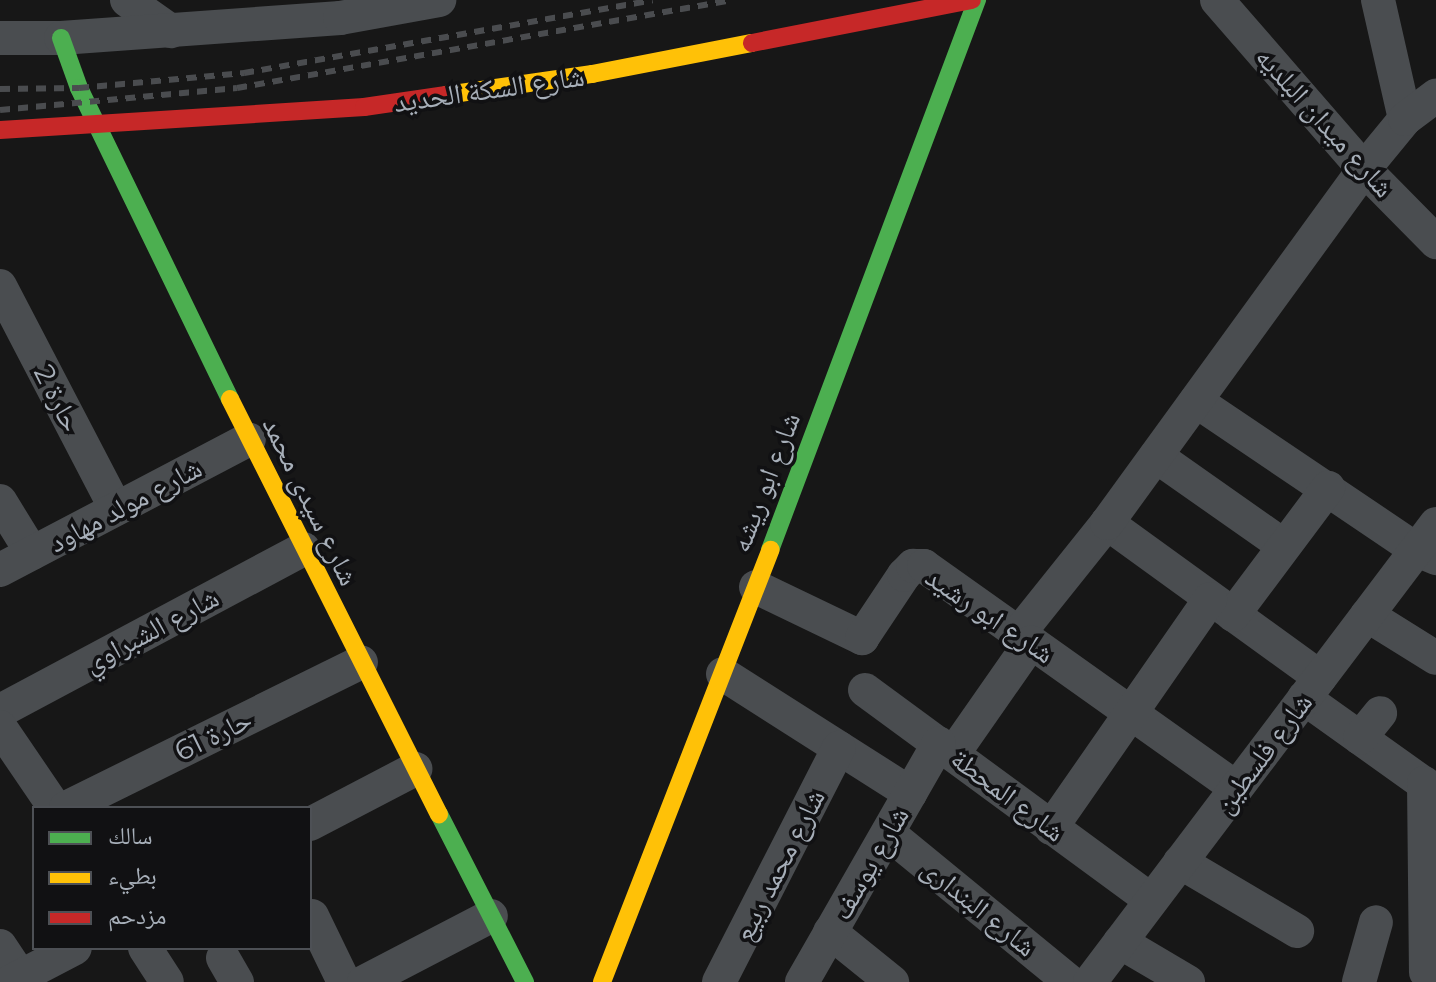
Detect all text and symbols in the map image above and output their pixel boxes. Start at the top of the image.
street label: شارع ميدان البلديه [1249,40,1401,204]
street label: شارع السكة الحديد [392,59,586,119]
street label: حارة 2 [27,359,89,437]
street label: شارع ابو ريشه [723,407,807,557]
street label: شارع سيدى محمد [256,411,366,591]
street label: شارع مولد مهاود [43,451,207,559]
street label: شارع ابو رشيد [919,560,1061,670]
street label: شارع الشبراوي [78,580,224,680]
street label: شارع فلسطين [1207,686,1319,820]
street label: حارة 61 [169,702,257,768]
street label: شارع المحطة [945,741,1071,849]
street label: شارع محمد ربيع [726,783,832,947]
street label: شارع يوسف [824,801,916,925]
legend [32,806,312,950]
text: سالك [108,821,153,850]
street label: شارع البندارى [915,851,1043,963]
text: بطيء [108,861,157,890]
text: مزدحم [108,901,167,930]

